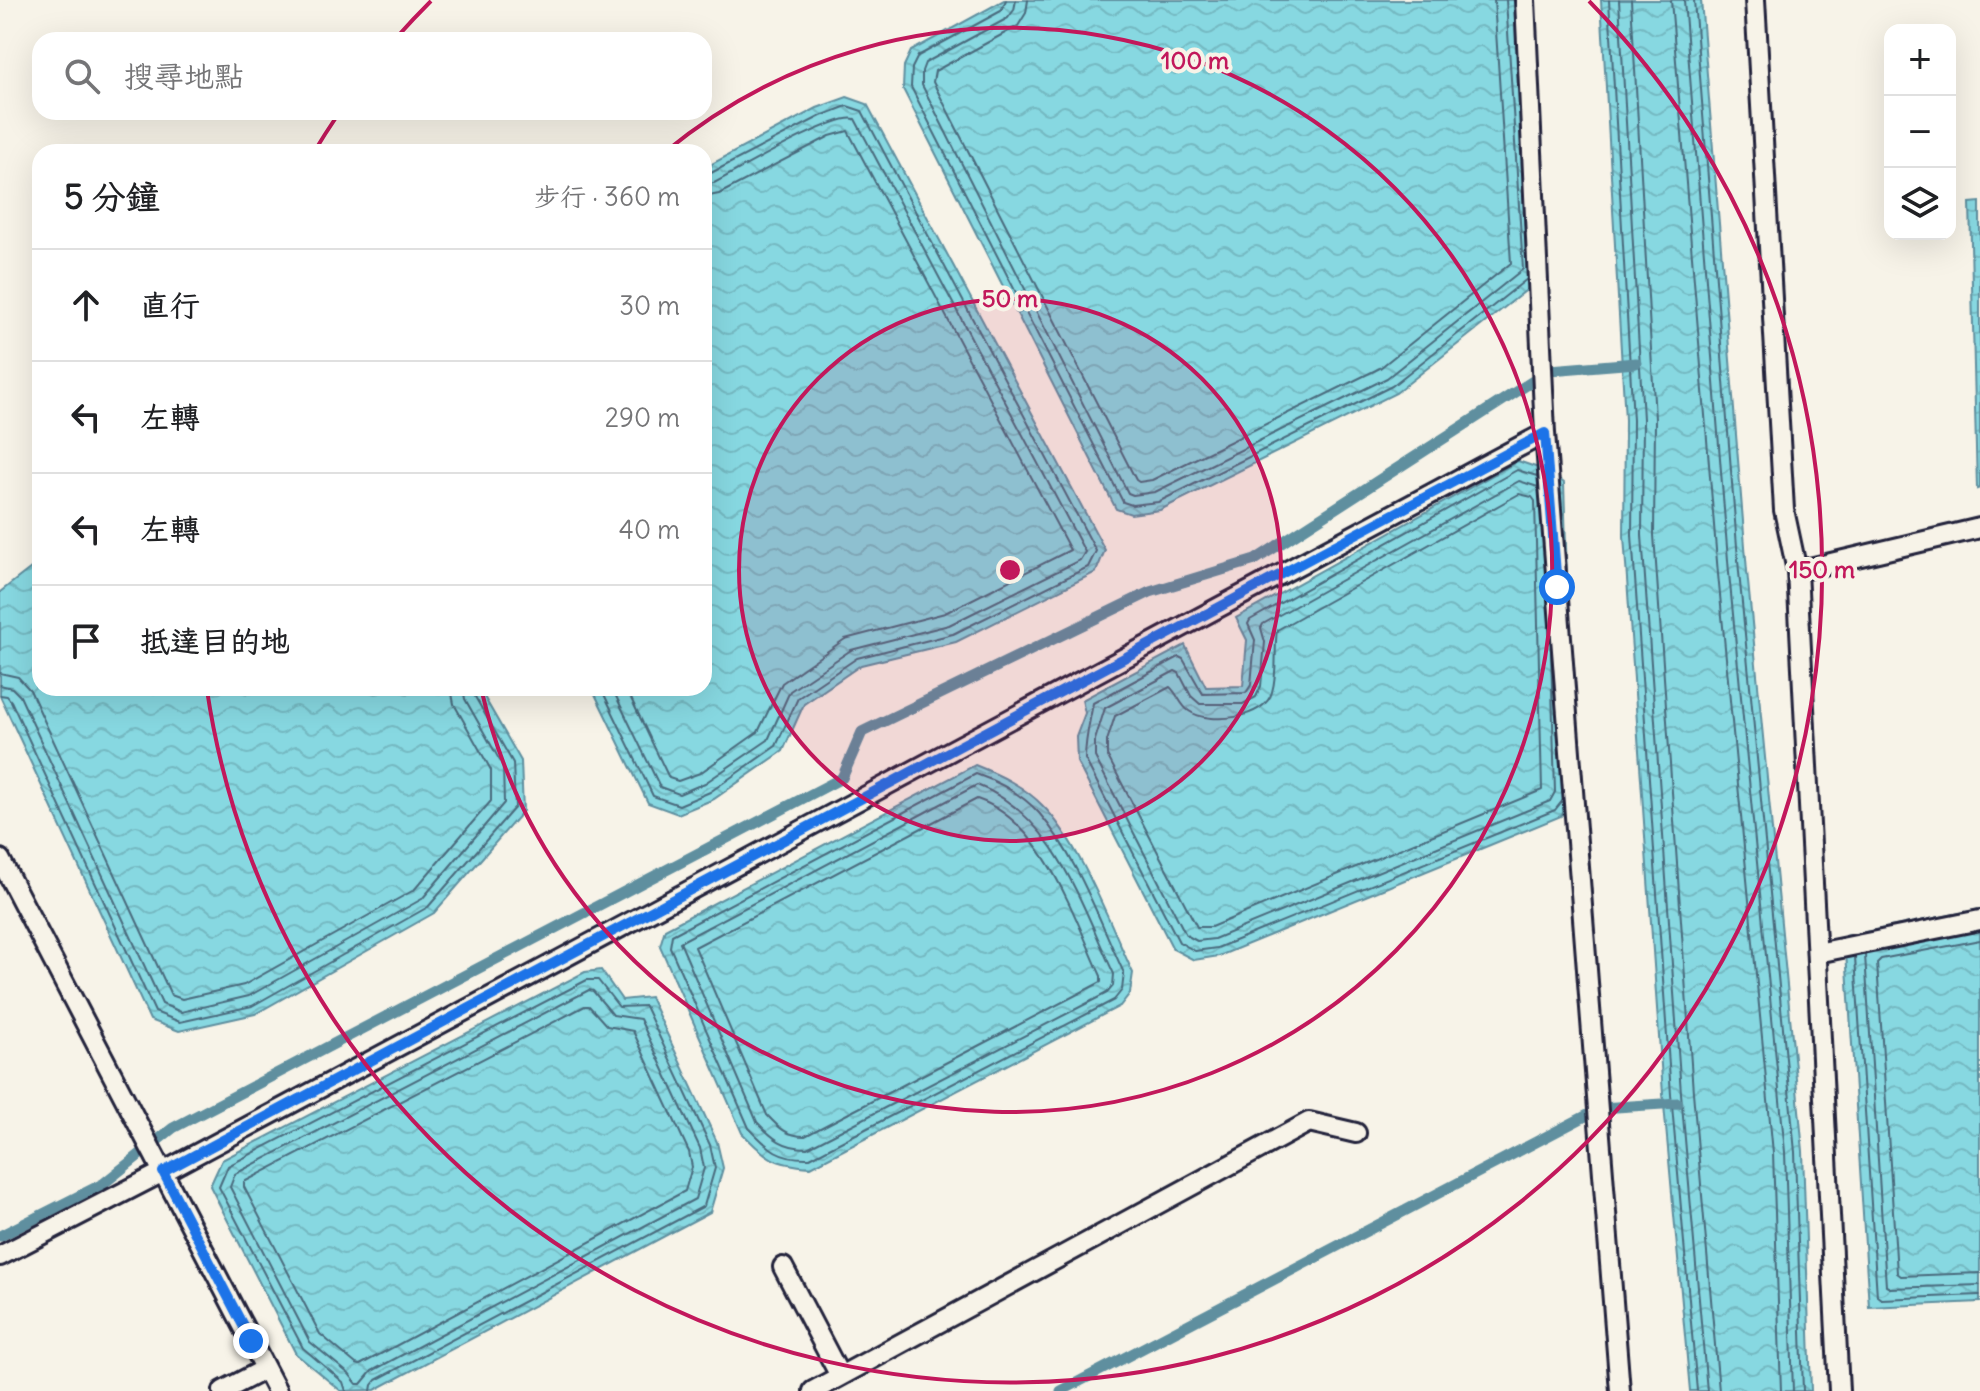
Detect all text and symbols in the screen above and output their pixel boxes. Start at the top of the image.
map controls [1884,24,1956,240]
button: + [1884,24,1956,96]
search box [32,32,712,120]
text: 100 m [1161,45,1229,75]
icon: search [60,54,104,98]
text: 搜尋地點 [124,57,244,95]
button: − [1884,96,1956,168]
button: layers [1884,168,1956,240]
text: 5 分鐘 [64,175,160,218]
text: 步行 · 360 m [534,180,680,213]
icon: ahead [64,283,108,327]
text: 50 m [982,283,1038,313]
text: 直行 [140,286,200,324]
text: 30 m [619,289,680,322]
icon: left [64,395,108,439]
text: 左轉 [140,398,200,436]
text: 290 m [605,401,680,434]
icon: left [64,507,108,551]
text: 左轉 [140,510,200,548]
text: 40 m [619,513,680,546]
text: 150 m [1789,554,1855,584]
centre of rings [996,556,1024,584]
route start [1539,569,1575,605]
icon: arrive [64,619,108,663]
text: 抵達目的地 [140,622,290,660]
route end [233,1323,269,1359]

